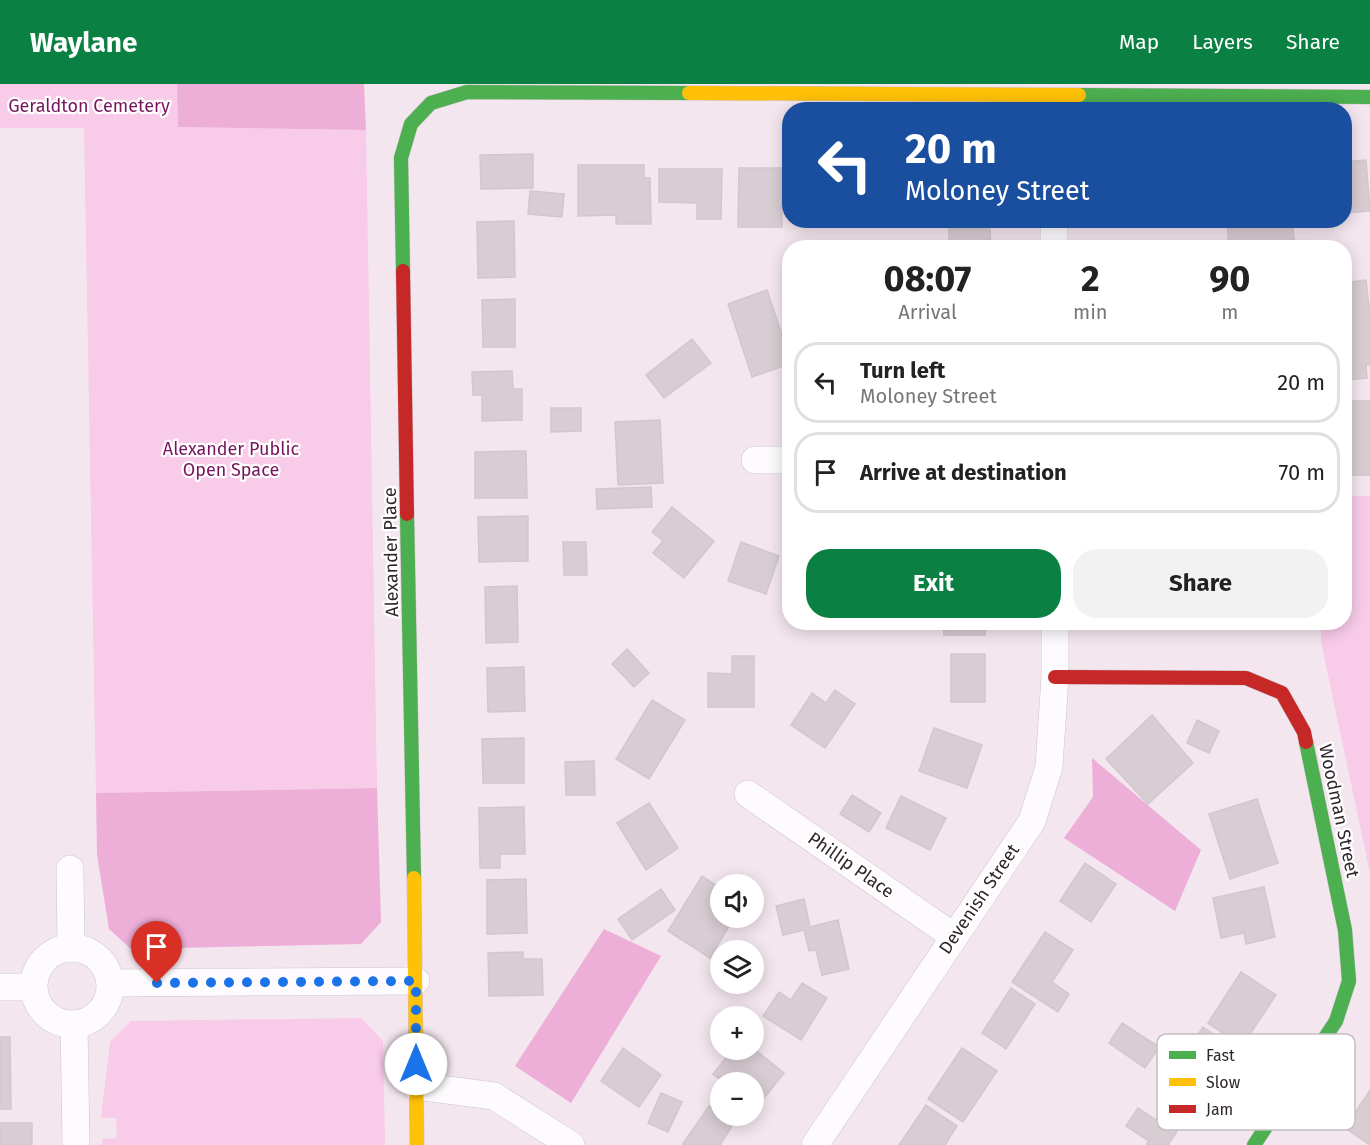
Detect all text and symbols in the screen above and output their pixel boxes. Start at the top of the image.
text: Waylane [30,26,137,59]
text: Map [1119,29,1159,55]
text: Layers [1192,29,1253,55]
text: Share [1286,29,1340,55]
park label: Geraldton Cemetery [8,95,170,117]
text: 20 m [905,124,997,174]
icon: left [806,126,884,204]
text: Moloney Street [905,175,1089,207]
text: 08:07 [884,257,971,301]
text: 2 [1081,257,1100,301]
text: 90 [1209,257,1250,301]
text: Arrival [898,300,957,324]
text: min [1073,300,1108,324]
text: m [1221,300,1238,324]
text: Turn left [860,357,945,384]
icon: left [809,366,842,399]
text: 20 m [1277,369,1325,396]
text: Moloney Street [860,384,997,408]
park label: Alexander Public Open Space [163,438,300,481]
icon: arrive [809,456,842,489]
text: Arrive at destination [860,459,1067,486]
text: 70 m [1279,459,1325,486]
street label: Alexander Place [379,487,403,617]
button: Exit [806,549,1061,618]
button: Share [1073,549,1328,618]
street label: Woodman Street [1314,742,1364,880]
street label: Phillip Place [804,827,898,903]
street label: Devenish Street [934,839,1024,958]
map controls [710,874,764,1126]
button: sound [710,874,764,928]
pin [131,921,182,983]
icon: arrive [140,930,173,963]
button: layers [710,940,764,994]
button: + [710,1006,764,1060]
position arrow [384,1032,448,1096]
legend [1157,1034,1355,1130]
text: Fast [1206,1046,1235,1065]
button: − [710,1072,764,1126]
text: Slow [1206,1073,1241,1092]
text: Jam [1206,1100,1233,1119]

